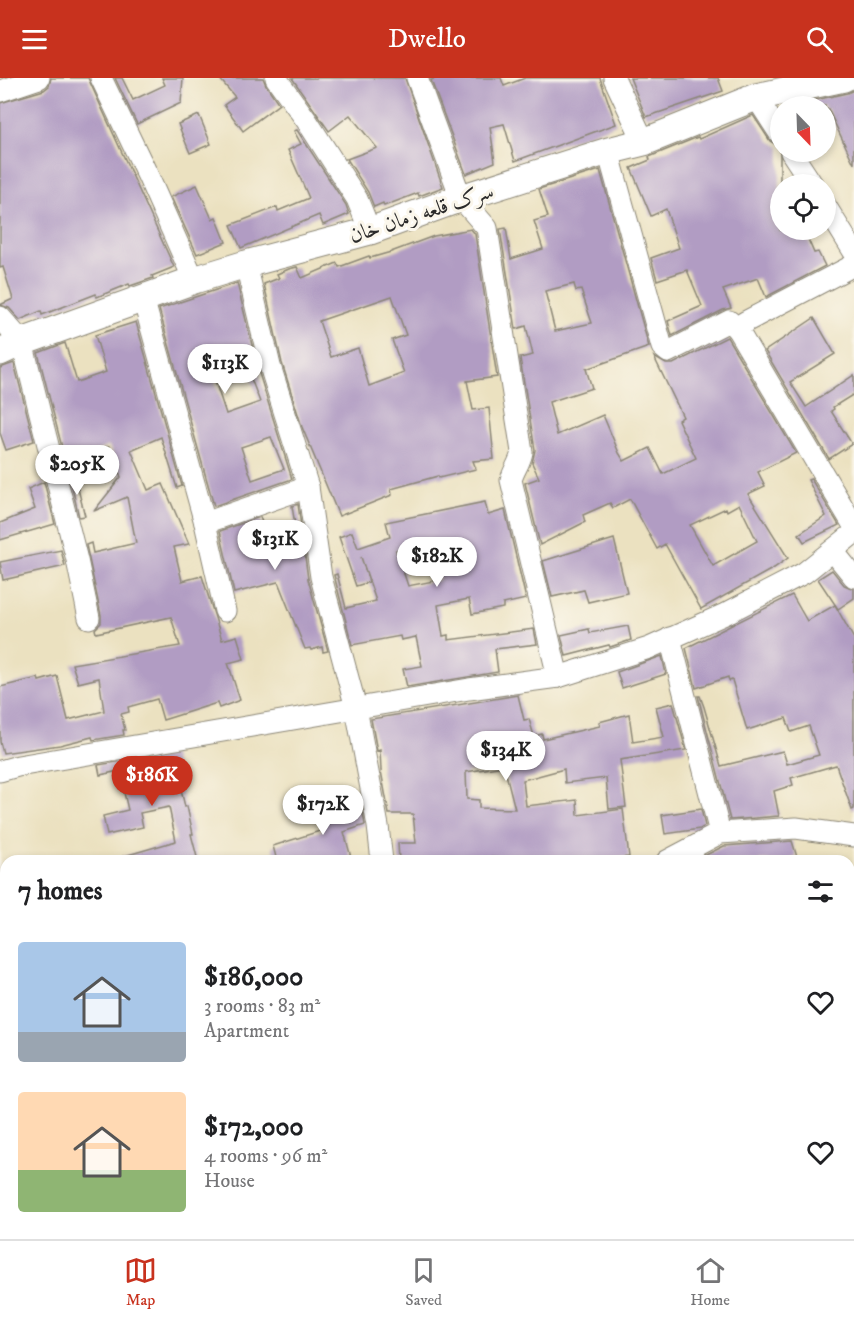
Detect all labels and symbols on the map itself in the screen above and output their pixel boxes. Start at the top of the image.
north arrow [770,96,836,162]
street label: سرک قلعه زمان خان [346,177,497,249]
pin: $113K [183,344,267,395]
pin: $205K [35,445,119,496]
pin: $131K [233,520,317,571]
pin: $182K [395,537,479,588]
pin: $134K [464,731,548,782]
pin: $186K [110,756,194,807]
pin: $172K [281,785,365,836]

